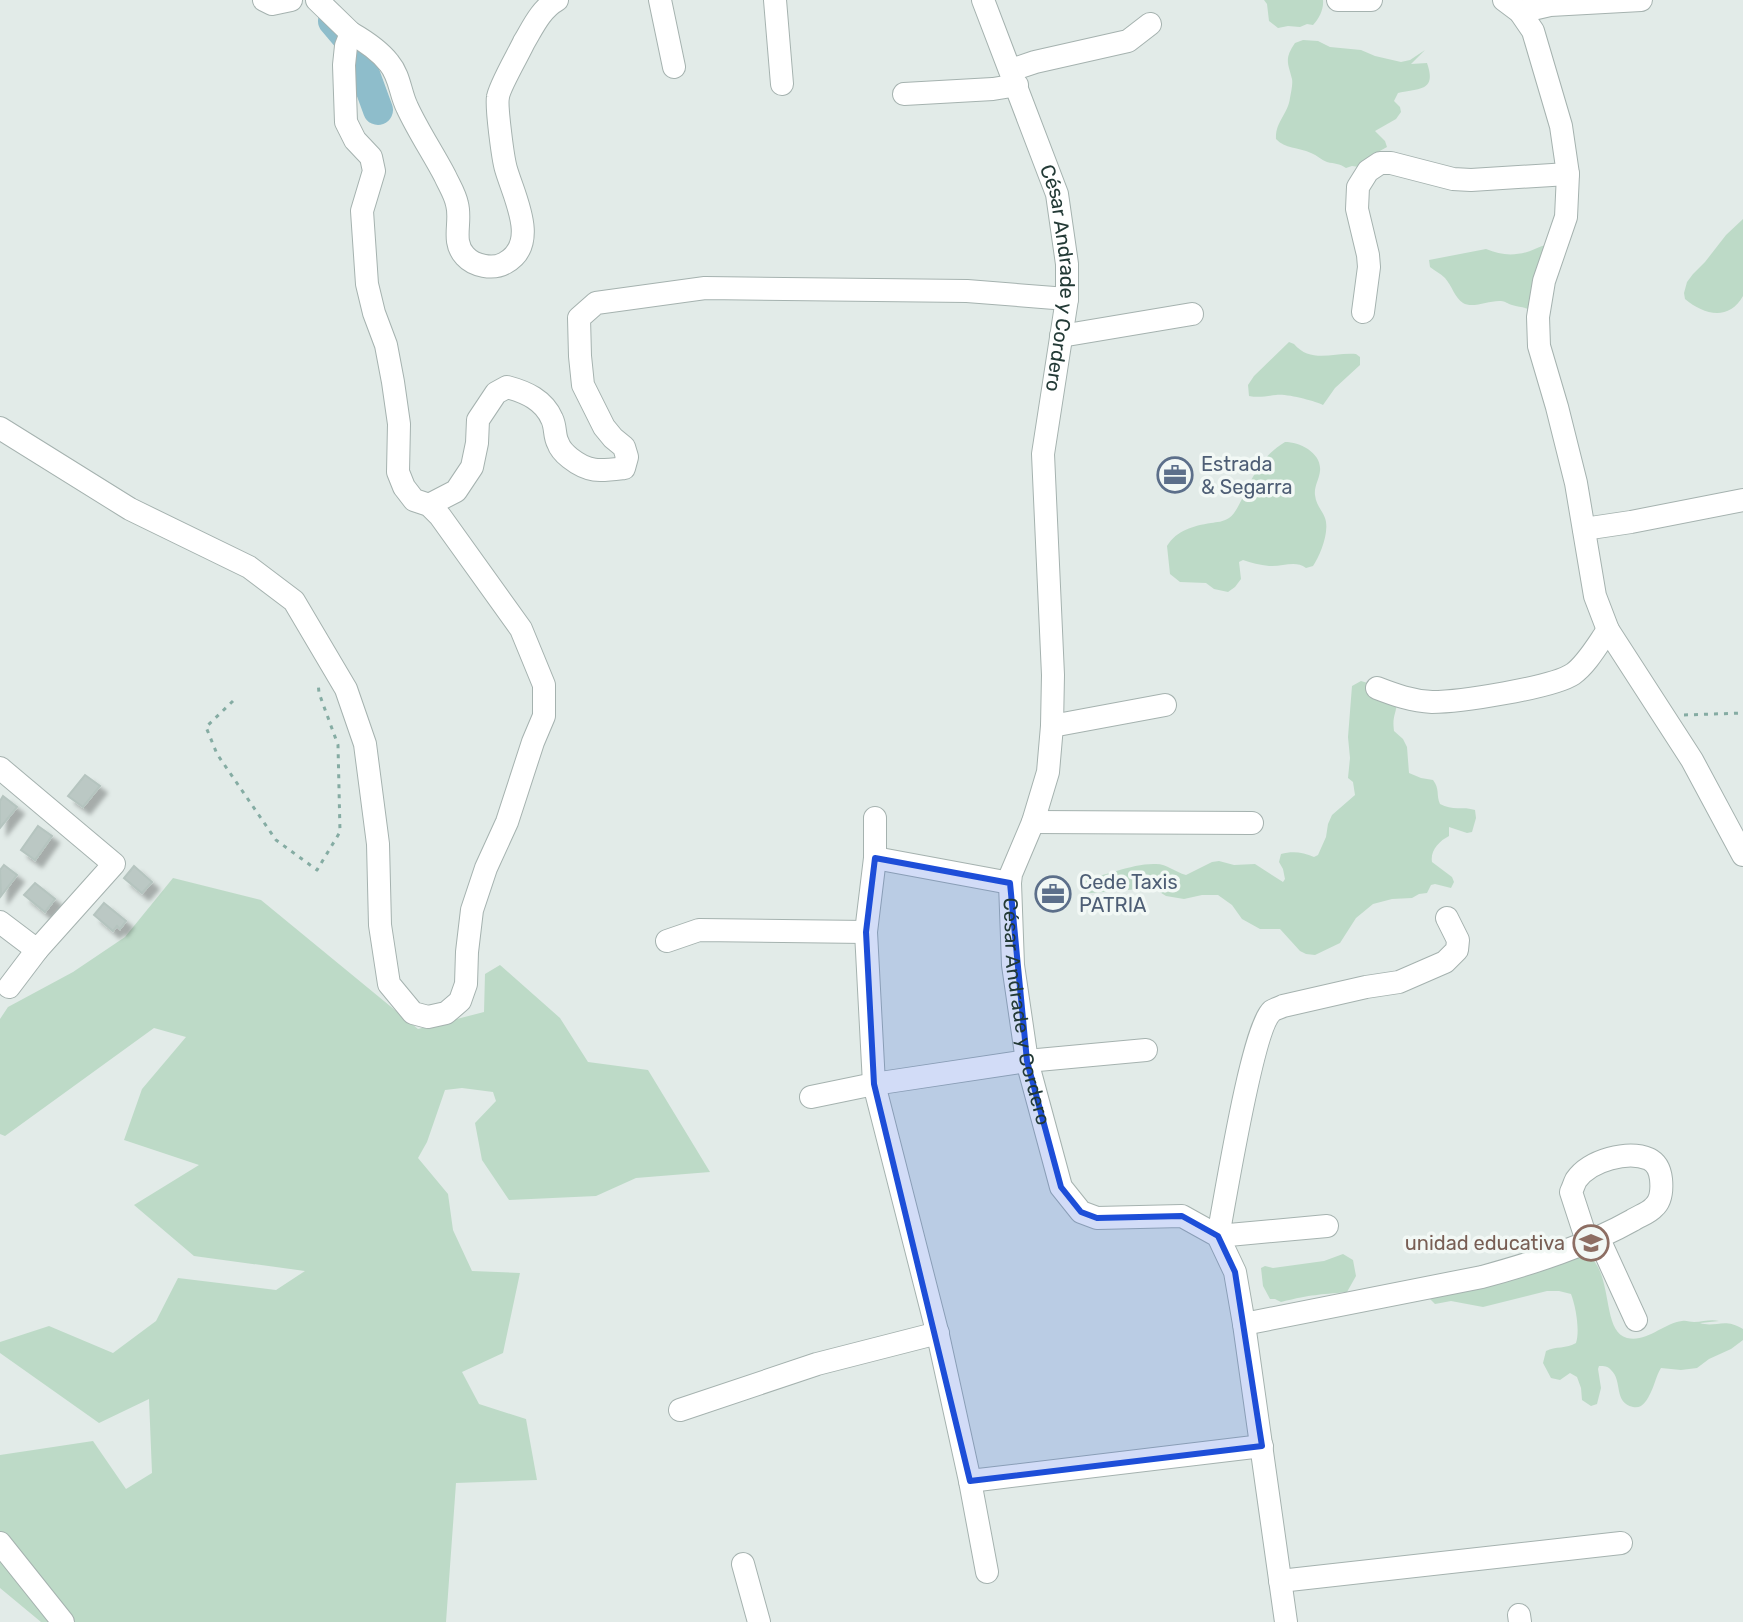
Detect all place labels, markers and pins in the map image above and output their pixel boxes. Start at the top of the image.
place label: Estrada & Segarra [1201,452,1292,499]
office icon: Estrada & Segarra [1156,456,1194,494]
place label: Cede Taxis PATRIA [1079,870,1178,917]
office icon: Cede Taxis PATRIA [1034,875,1072,913]
school or university icon: unidad educativa [1572,1224,1610,1262]
place label: unidad educativa [1405,1231,1565,1255]

